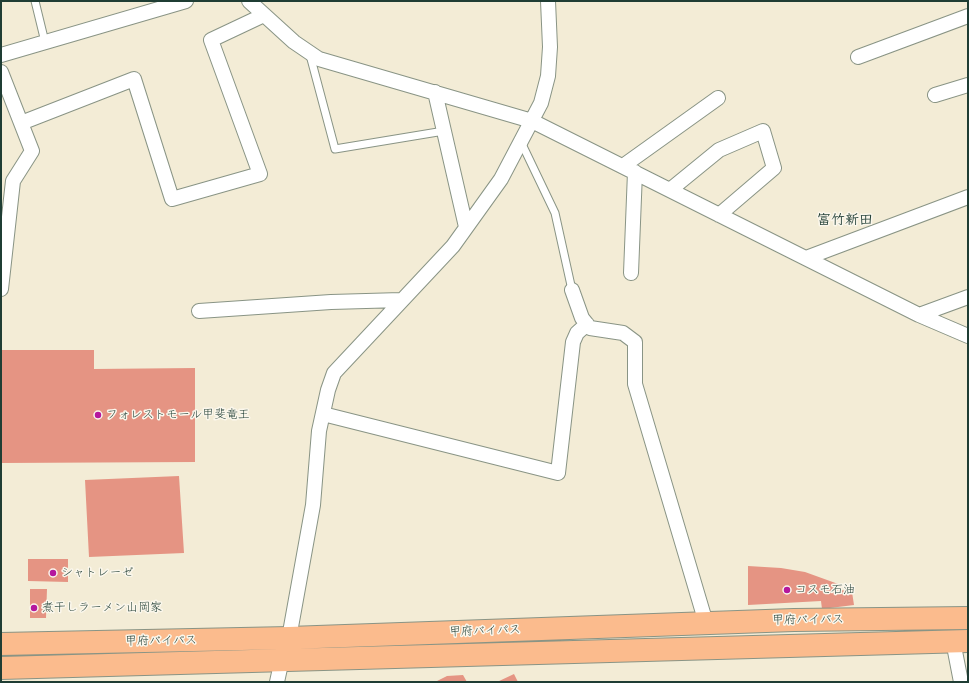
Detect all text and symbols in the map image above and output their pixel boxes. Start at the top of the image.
district label: 富竹新田 [817,212,873,228]
place label: フォレストモール甲斐竜王 [106,408,250,422]
marker: フォレストモール甲斐竜王 [93,410,103,420]
place label: シャトレーゼ [61,566,133,580]
marker: シャトレーゼ [48,568,58,578]
place label: コスモ石油 [795,583,855,597]
marker: コスモ石油 [782,585,792,595]
place label: 煮干しラーメン山岡家 [42,601,162,615]
marker: 煮干しラーメン山岡家 [29,603,39,613]
street label: 甲府バイパス [772,612,844,628]
street label: 甲府バイパス [449,623,521,639]
street label: 甲府バイパス [125,633,197,649]

